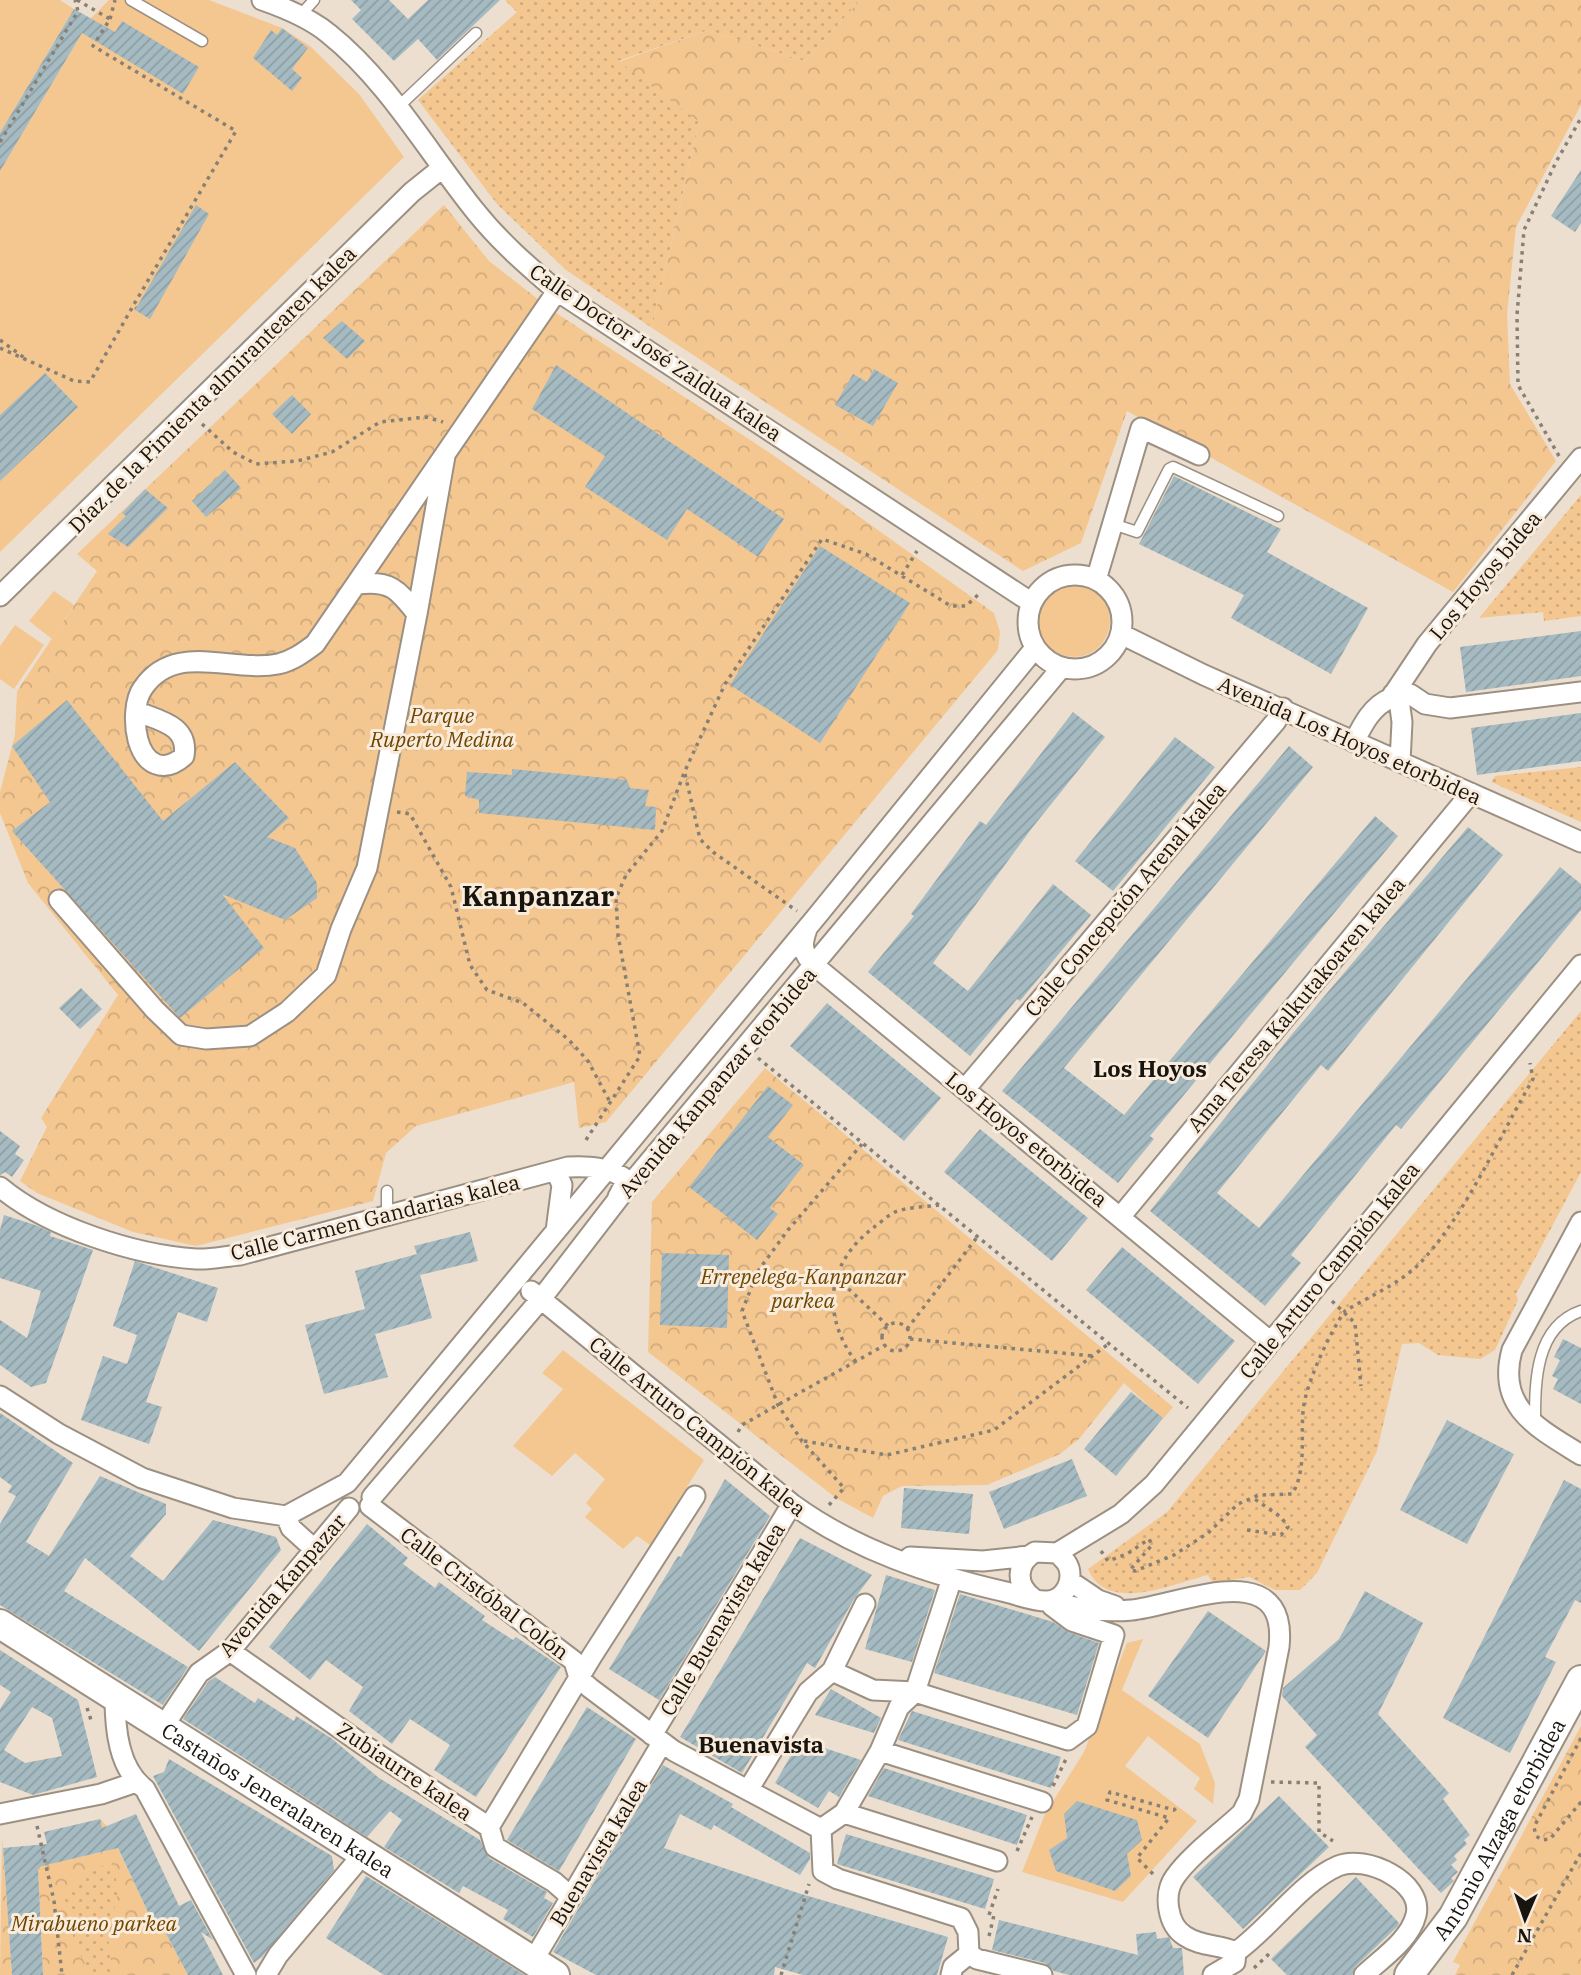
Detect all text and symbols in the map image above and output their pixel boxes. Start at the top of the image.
street label: Díaz de la Pimienta almirantearen kalea [62,239,362,539]
street label: Calle Doctor José Zaldua kalea [524,257,788,447]
street label: Los Hoyos bidea [1423,505,1547,645]
street label: Avenida Los Hoyos etorbidea [1214,669,1486,811]
park label: Parque Ruperto Medina [369,701,514,753]
street label: Calle Concepción Arenal kalea [1018,776,1232,1022]
street label: Ama Teresa Kalkutakoaren kalea [1181,870,1411,1138]
district label: Kanpanzar [462,877,614,914]
street label: Avenida Kanpanzar etorbidea [612,961,822,1203]
district label: Los Hoyos [1093,1053,1207,1083]
street label: Los Hoyos etorbidea [940,1065,1114,1213]
street label: Calle Arturo Campión kalea [1233,1156,1425,1384]
street label: Calle Carmen Gandarias kalea [227,1167,523,1267]
park label: Errepelega-Kanpanzar parkea [699,1262,906,1314]
street label: Calle Arturo Campión kalea [584,1330,812,1522]
street label: Avenida Kanpazar [212,1507,352,1662]
street label: Calle Buenavista kalea [653,1517,791,1721]
street label: Calle Cristóbal Colón [395,1520,575,1666]
street label: Antonio Alzaga etorbidea [1427,1714,1572,1946]
street label: Zubiaurre kalea [332,1715,478,1827]
street label: Castaños Jeneralaren kalea [156,1716,400,1884]
district label: Buenavista [698,1729,824,1759]
street label: Buenavista kalea [543,1773,653,1931]
north arrow [1490,1884,1560,1954]
park label: Mirabueno parkea [10,1909,178,1937]
text: N [1516,1924,1532,1948]

